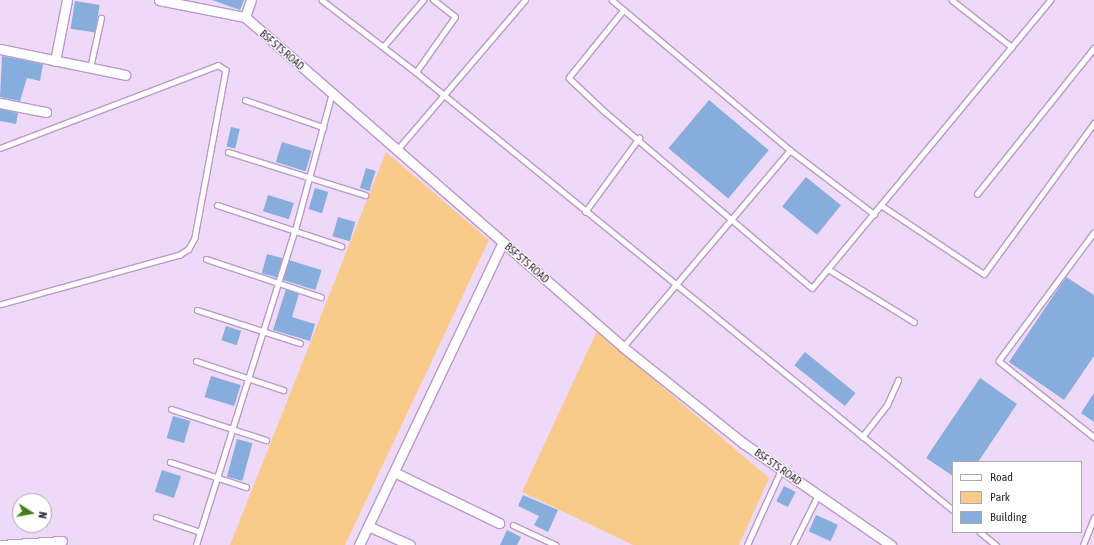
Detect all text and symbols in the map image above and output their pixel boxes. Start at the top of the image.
street label: BSF STS ROAD [257,27,307,73]
street label: BSF STS ROAD [502,240,552,286]
street label: BSF STS ROAD [752,446,804,488]
legend [952,461,1082,533]
text: Road [990,470,1013,484]
text: Park [990,490,1010,504]
north arrow [12,493,52,533]
text: Building [990,510,1027,524]
text: N [36,511,49,519]

